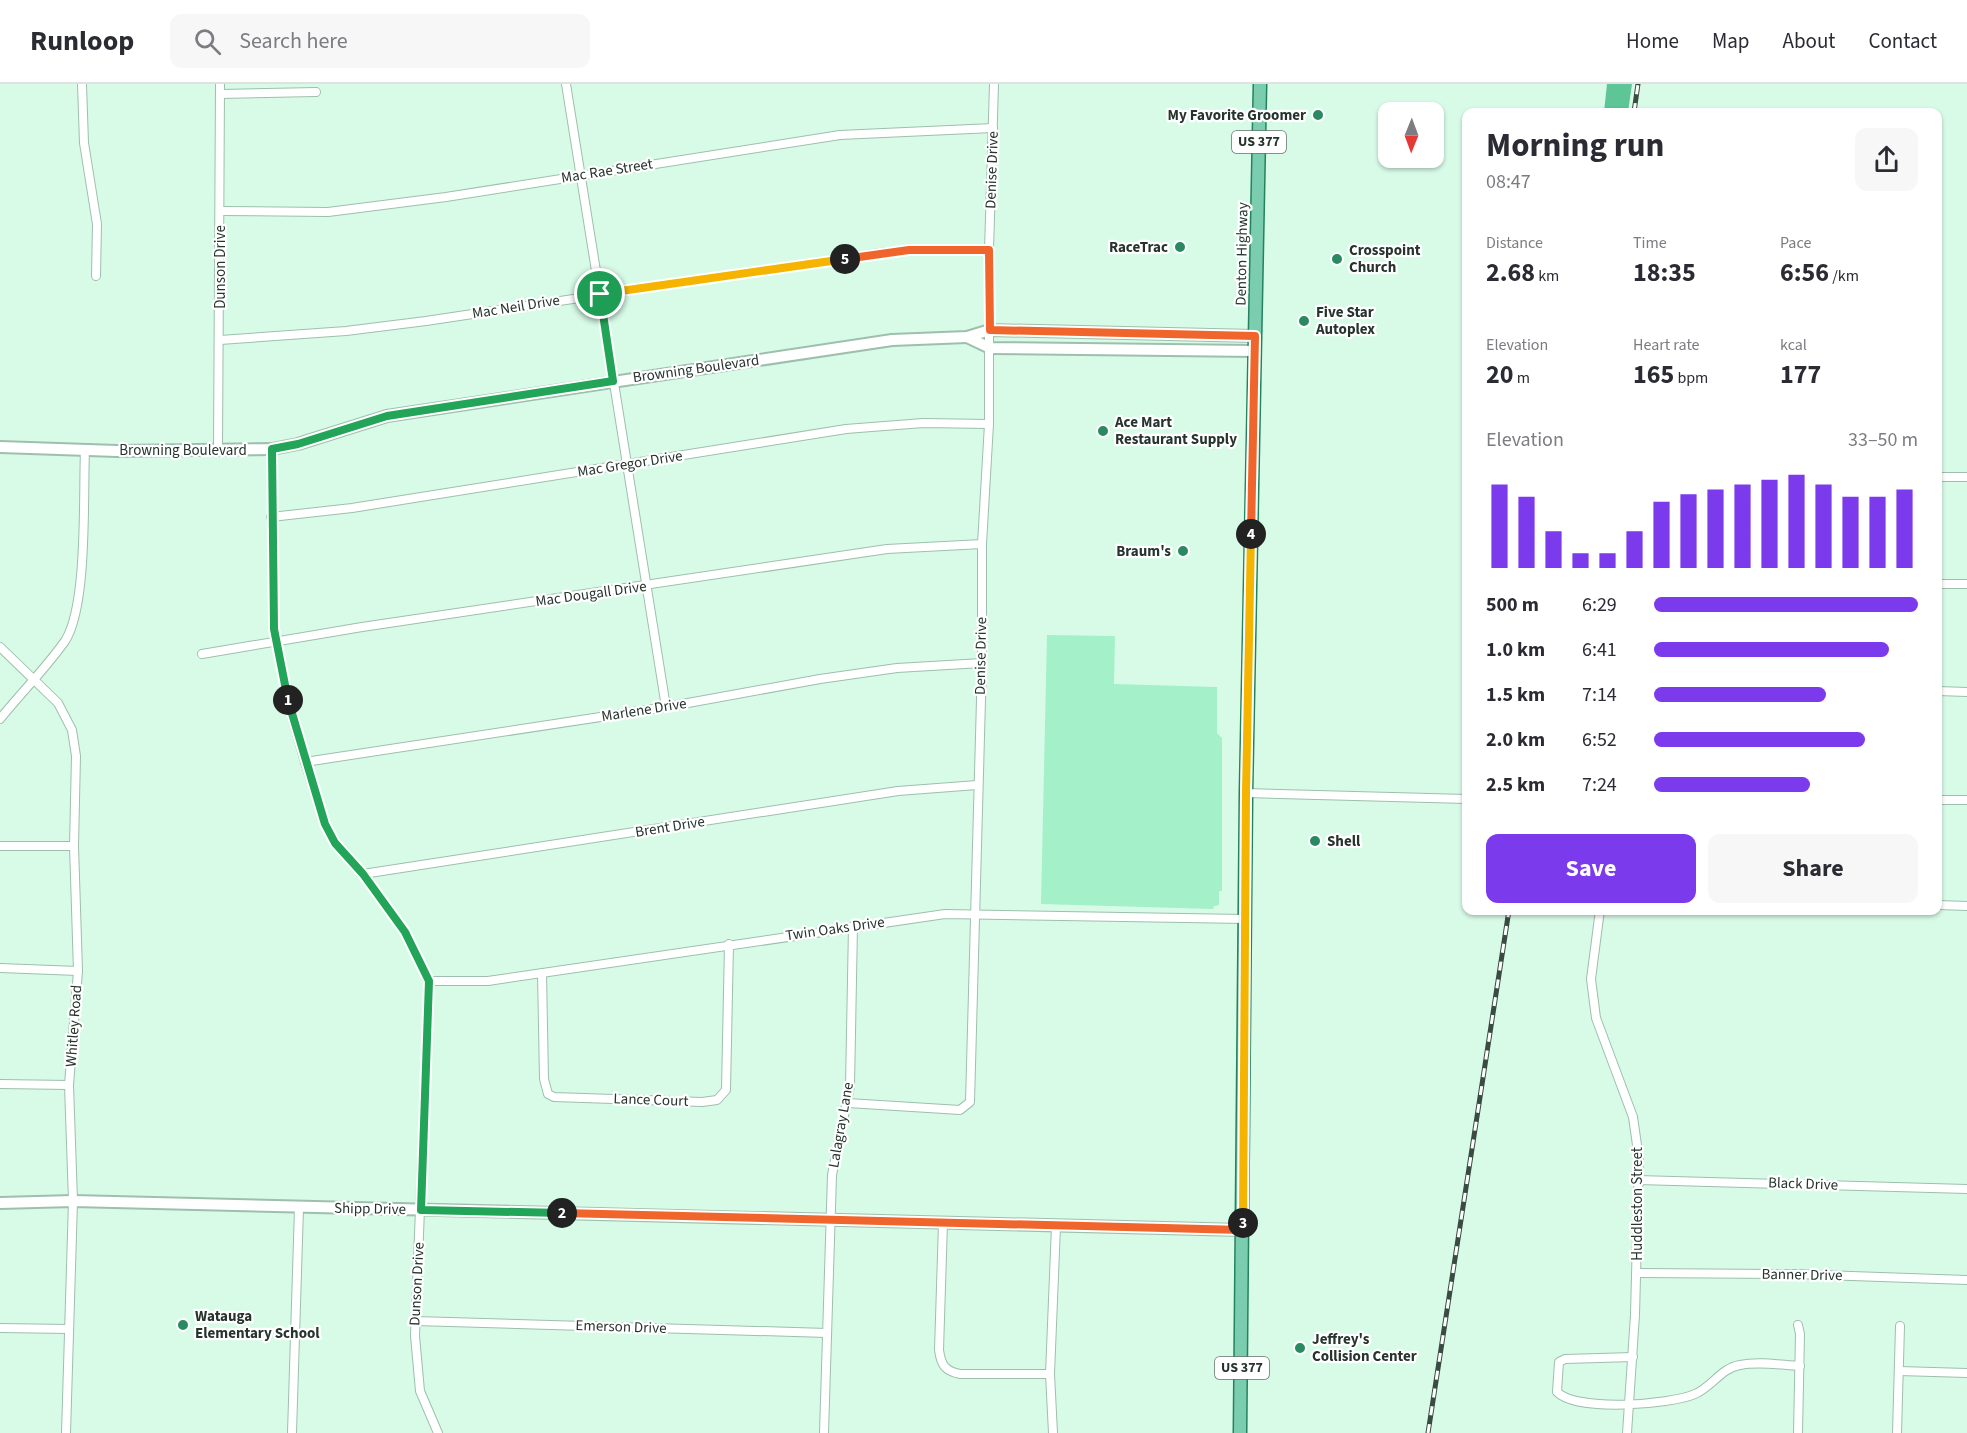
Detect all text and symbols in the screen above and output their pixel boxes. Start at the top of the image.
search box [170,14,590,68]
text: Runloop [30,21,134,61]
icon: search [191,25,224,58]
text: Search here [239,25,348,57]
text: Home [1626,26,1679,56]
text: Map [1712,26,1750,56]
text: About [1783,26,1835,56]
text: Contact [1868,26,1937,56]
north arrow [1378,102,1444,168]
map controls [1378,102,1444,168]
place label: My Favorite Groomer [1168,105,1306,126]
marker: My Favorite Groomer [1311,108,1325,122]
text: Morning run [1486,122,1664,169]
button: share [1855,128,1918,191]
street label: Denise Drive [980,131,1004,209]
road number: US 377 [1232,131,1286,153]
street label: Mac Rae Street [560,153,654,189]
text: 08:47 [1486,168,1531,196]
street label: Denton Highway [1231,202,1253,306]
street label: Dunson Drive [210,225,231,309]
text: Distance [1486,232,1543,254]
text: Time [1633,232,1667,254]
text: Pace [1780,232,1811,254]
place label: RaceTrac [1109,237,1168,258]
marker: RaceTrac [1173,240,1187,254]
place label: Crosspoint Church [1349,240,1421,278]
pin: 5 [830,244,860,274]
text: 5 [841,248,849,270]
marker: Crosspoint Church [1330,252,1344,266]
text: 2.68 [1486,254,1535,291]
text: 18:35 [1633,254,1696,291]
text: 6:56 [1780,254,1829,291]
text: km [1535,265,1559,287]
text: /km [1829,265,1859,287]
pin [574,268,625,319]
icon: arrive [583,277,616,310]
street label: Mac Neil Drive [471,290,561,324]
place label: Five Star Autoplex [1315,302,1375,340]
marker: Five Star Autoplex [1297,314,1311,328]
text: Elevation [1486,334,1548,356]
text: Heart rate [1633,334,1700,356]
text: kcal [1780,334,1807,356]
street label: Browning Boulevard [631,350,761,388]
text: 20 [1486,356,1513,393]
text: 165 [1633,356,1674,393]
text: 177 [1780,356,1821,393]
text: m [1513,367,1530,389]
text: bpm [1674,367,1708,389]
place label: Ace Mart Restaurant Supply [1114,412,1237,450]
marker: Ace Mart Restaurant Supply [1096,424,1110,438]
text: Elevation [1486,426,1564,454]
text: 33–50 m [1848,426,1918,454]
street label: Browning Boulevard [119,440,247,461]
street label: Mac Gregor Drive [576,445,684,483]
pin: 4 [1236,519,1266,549]
text: 4 [1247,523,1255,545]
place label: Braum's [1116,541,1171,562]
marker: Braum's [1176,544,1190,558]
street label: Mac Dougall Drive [534,576,648,612]
text: 500 m [1486,591,1539,619]
text: 6:29 [1582,591,1617,619]
street label: Denise Drive [970,617,992,695]
text: 1.0 km [1486,636,1545,664]
text: 6:41 [1582,636,1617,664]
text: 1.5 km [1486,681,1545,709]
text: 7:14 [1582,681,1617,709]
pin: 1 [273,685,303,715]
text: 1 [284,689,292,711]
street label: Marlene Drive [600,693,688,727]
text: 2.0 km [1486,726,1545,754]
text: 6:52 [1582,726,1617,754]
text: 2.5 km [1486,771,1545,799]
text: 7:24 [1582,771,1617,799]
street label: Brent Drive [634,811,706,843]
place label: Shell [1327,831,1361,852]
marker: Shell [1308,834,1322,848]
button: Save [1486,834,1696,903]
button: Share [1708,834,1918,903]
street label: Twin Oaks Drive [784,912,886,946]
street label: Whitley Road [61,984,87,1068]
street label: Lalagray Lane [823,1080,859,1170]
street label: Lance Court [613,1088,689,1112]
street label: Huddleston Street [1627,1147,1648,1261]
street label: Black Drive [1768,1172,1838,1196]
street label: Shipp Drive [334,1198,406,1220]
pin: 2 [547,1198,577,1228]
text: 2 [558,1202,566,1224]
pin: 3 [1228,1208,1258,1238]
text: 3 [1239,1212,1247,1234]
street label: Dunson Drive [404,1242,430,1326]
street label: Banner Drive [1761,1264,1843,1286]
place label: Watauga Elementary School [195,1306,320,1344]
street label: Emerson Drive [575,1315,667,1339]
marker: Watauga Elementary School [176,1318,190,1332]
place label: Jeffrey's Collision Center [1312,1329,1417,1367]
marker: Jeffrey's Collision Center [1293,1341,1307,1355]
road number: US 377 [1215,1357,1269,1379]

